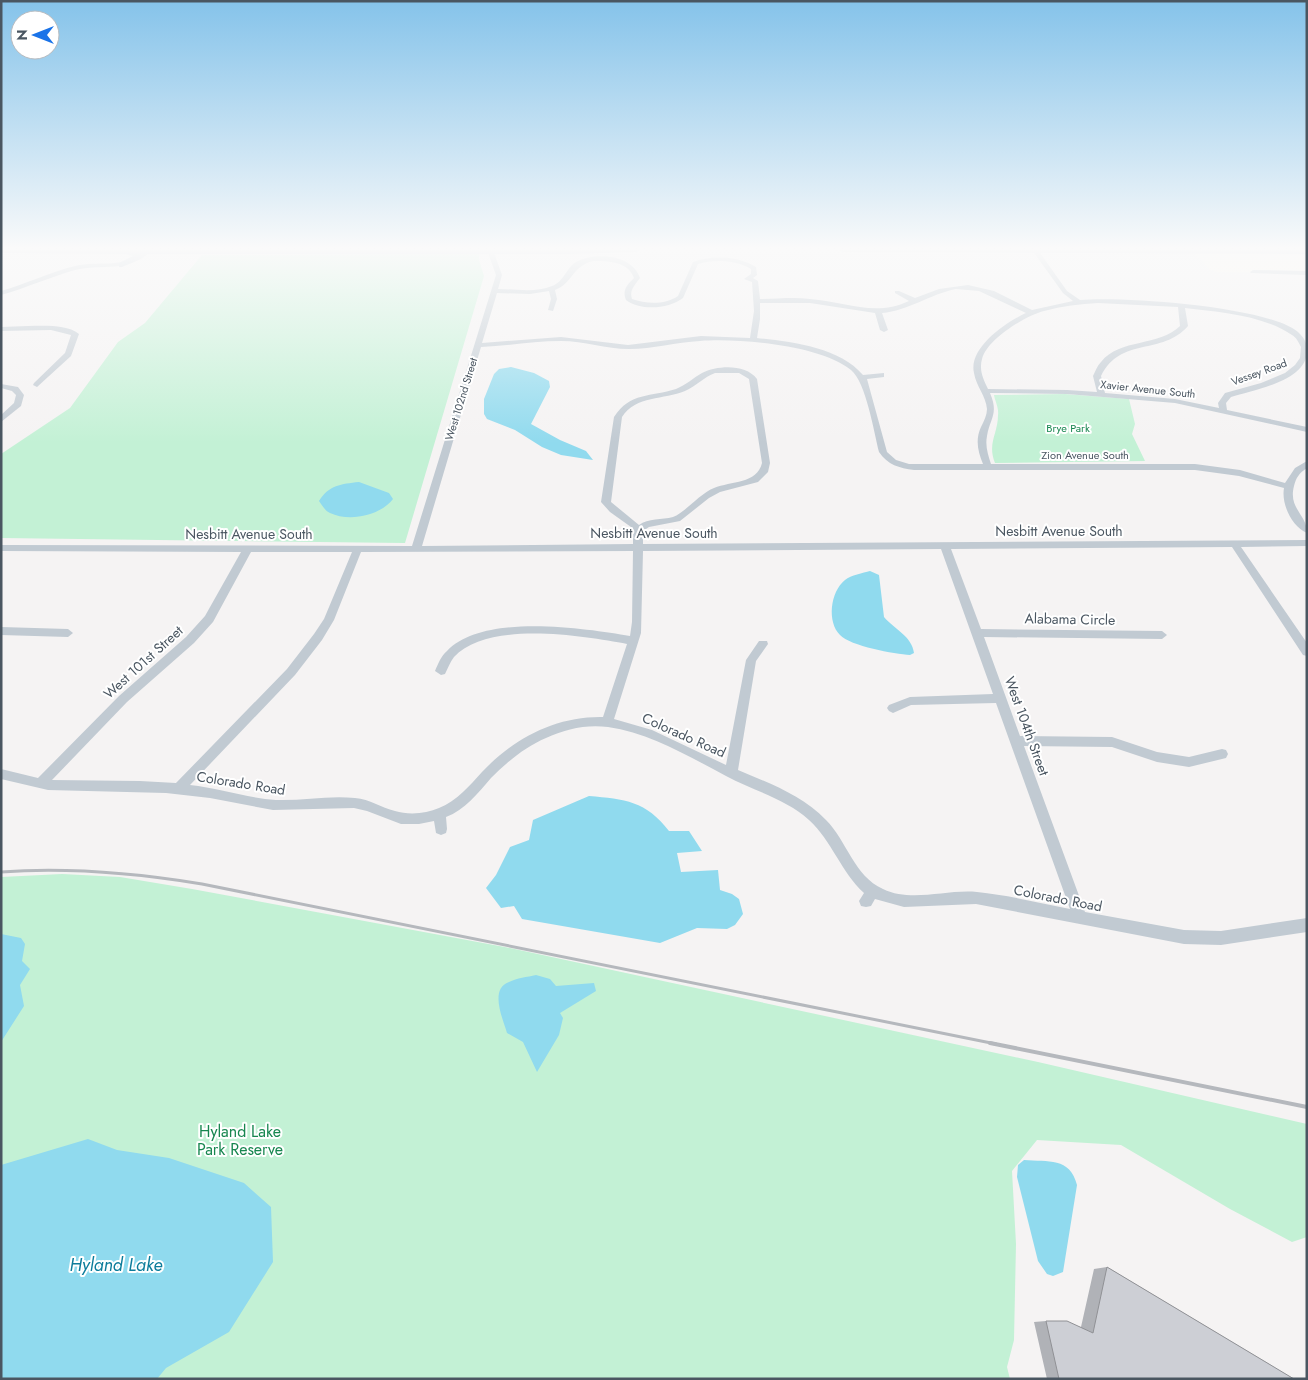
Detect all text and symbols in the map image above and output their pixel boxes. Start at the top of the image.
north arrow [10,10,60,60]
text: N [12,29,32,41]
street label: West 102nd Street [441,355,481,442]
street label: Vessey Road [1229,355,1289,389]
street label: Xavier Avenue South [1100,376,1196,402]
park label: Brye Park [1046,420,1090,436]
street label: Zion Avenue South [1041,447,1129,463]
street label: Nesbitt Avenue South [995,521,1123,541]
street label: Nesbitt Avenue South [590,523,718,543]
street label: Nesbitt Avenue South [185,524,313,544]
street label: Alabama Circle [1024,608,1116,630]
street label: West 101st Street [99,620,188,703]
street label: West 104th Street [1000,674,1054,779]
street label: Colorado Road [639,708,729,762]
street label: Colorado Road [195,766,287,800]
street label: Colorado Road [1012,880,1104,916]
park label: Hyland Lake Park Reserve [197,1120,283,1161]
water label: Hyland Lake [70,1252,162,1278]

